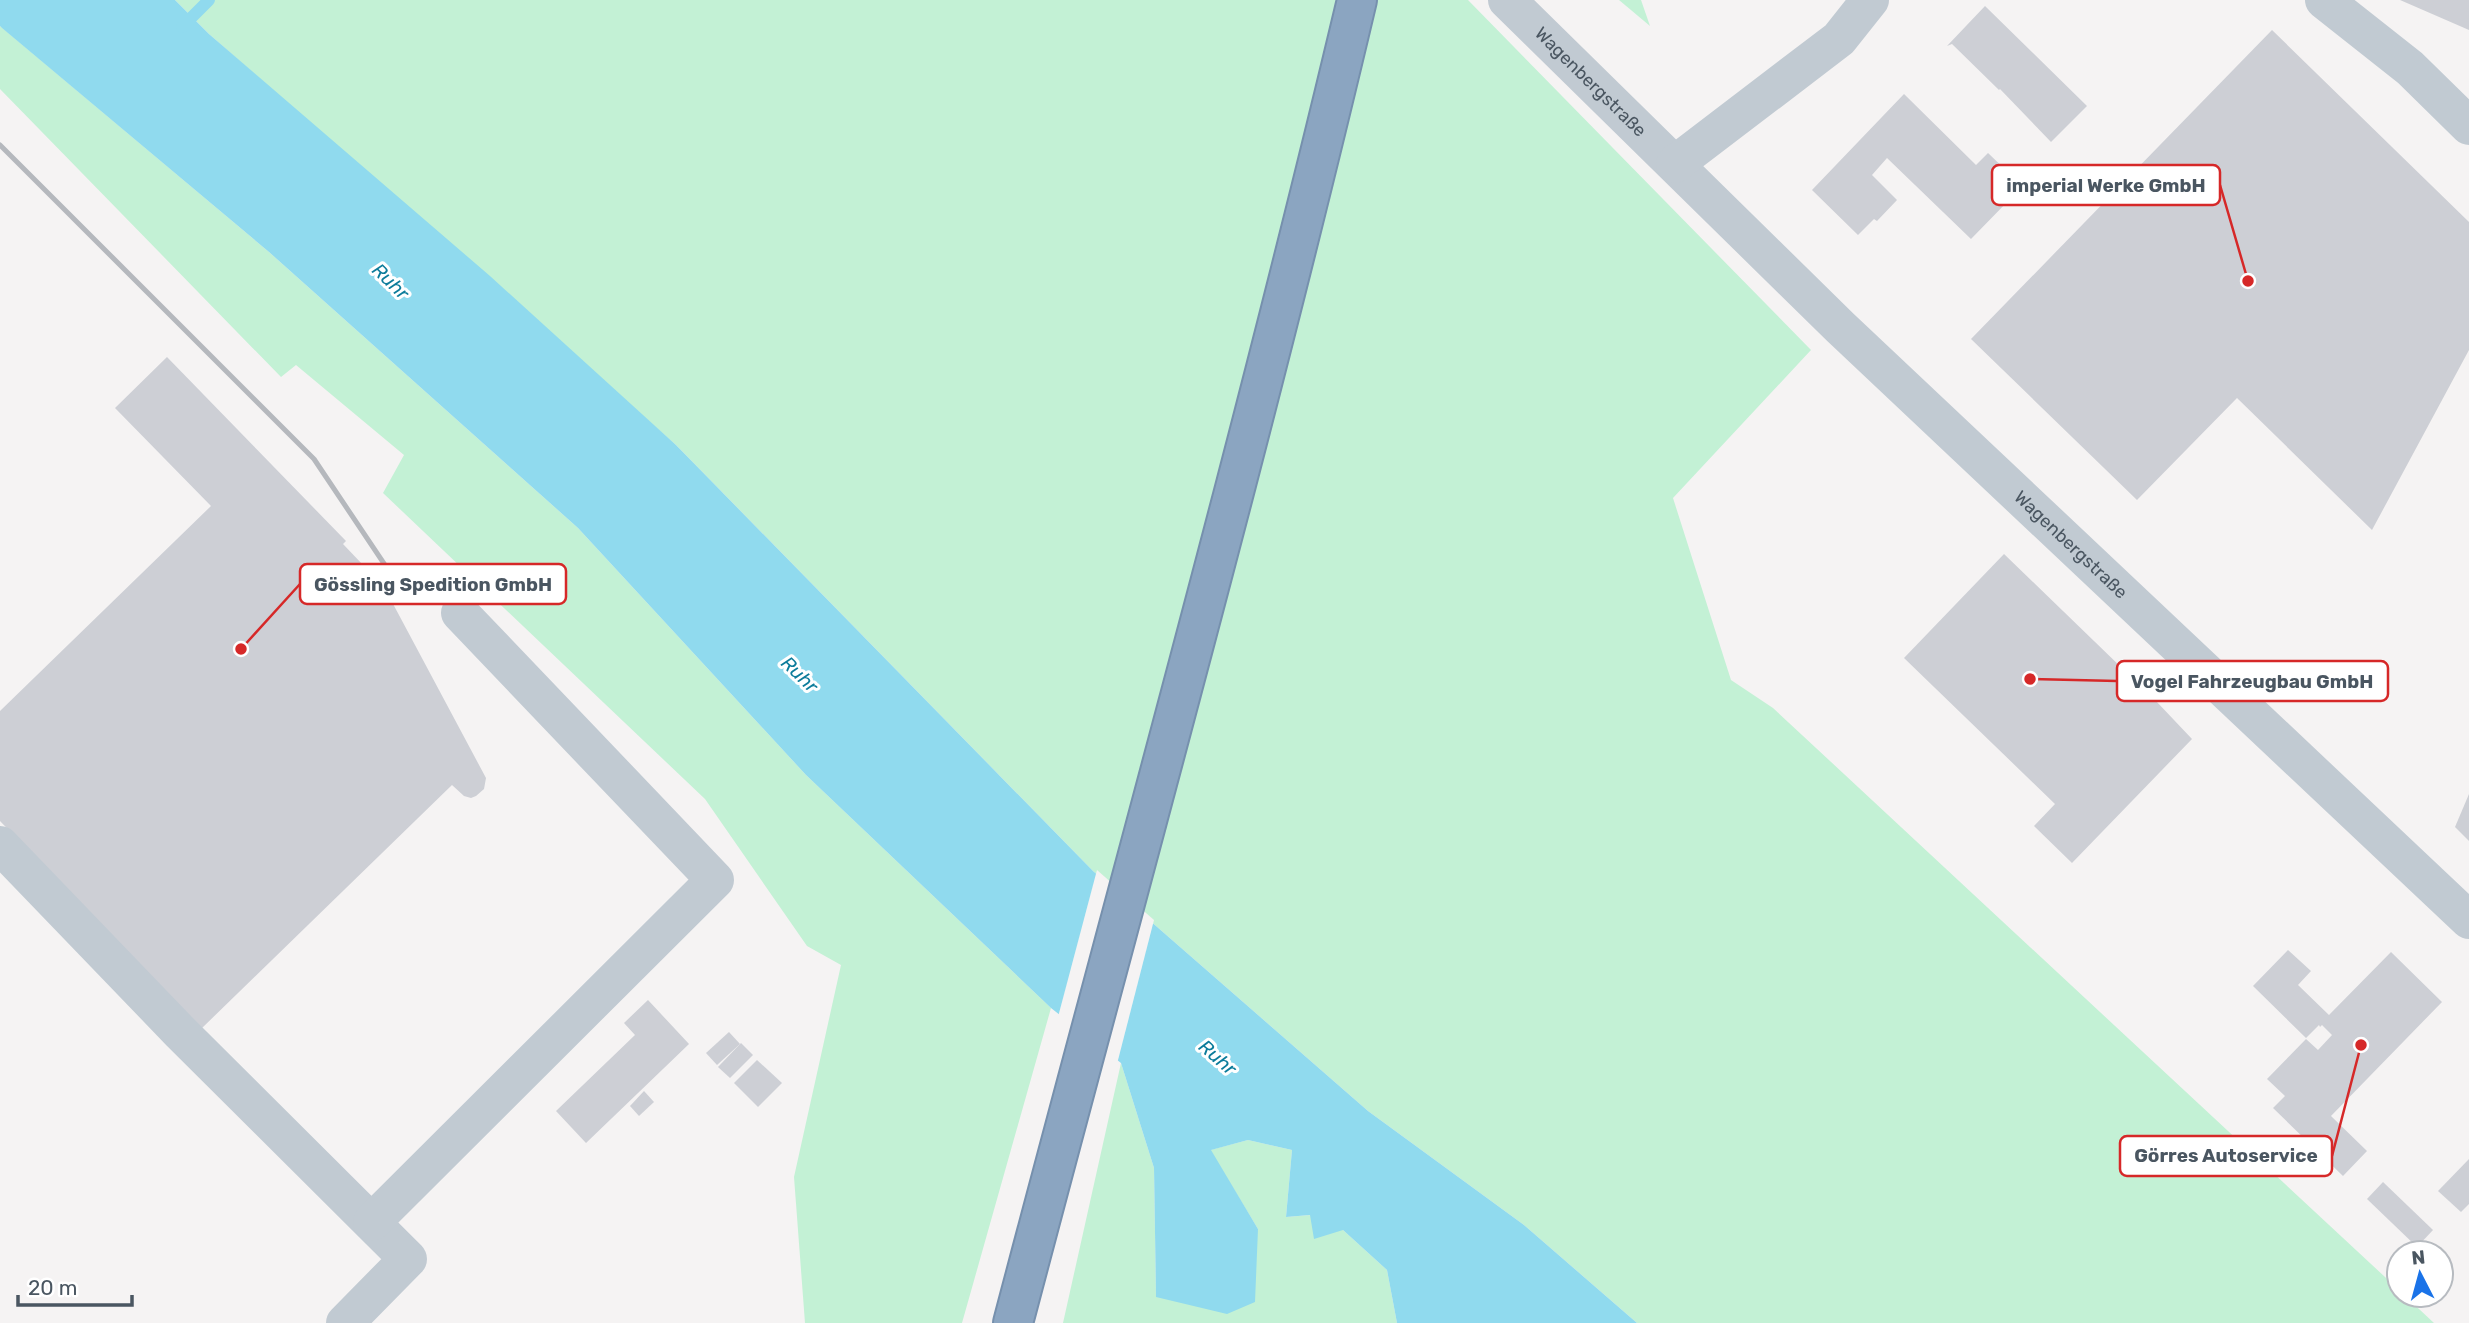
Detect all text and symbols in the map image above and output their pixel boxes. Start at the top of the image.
street label: Wagenbergstraße [1530,22,1651,142]
callout: imperial Werke GmbH [1992,165,2220,205]
text: imperial Werke GmbH [2006,174,2206,197]
water label: Ruhr [367,258,415,305]
street label: Wagenbergstraße [2010,486,2132,603]
callout: Gössling Spedition GmbH [300,564,566,604]
text: Gössling Spedition GmbH [314,573,552,596]
water label: Ruhr [776,651,824,698]
callout: Vogel Fahrzeugbau GmbH [2117,661,2388,701]
text: Vogel Fahrzeugbau GmbH [2131,670,2373,693]
water label: Ruhr [1194,1035,1242,1081]
callout: Görres Autoservice [2120,1136,2332,1176]
text: Görres Autoservice [2134,1144,2318,1167]
north arrow [2385,1239,2455,1309]
text: N [2410,1245,2426,1270]
scale bar [18,1264,131,1308]
text: 20 m [28,1275,77,1300]

